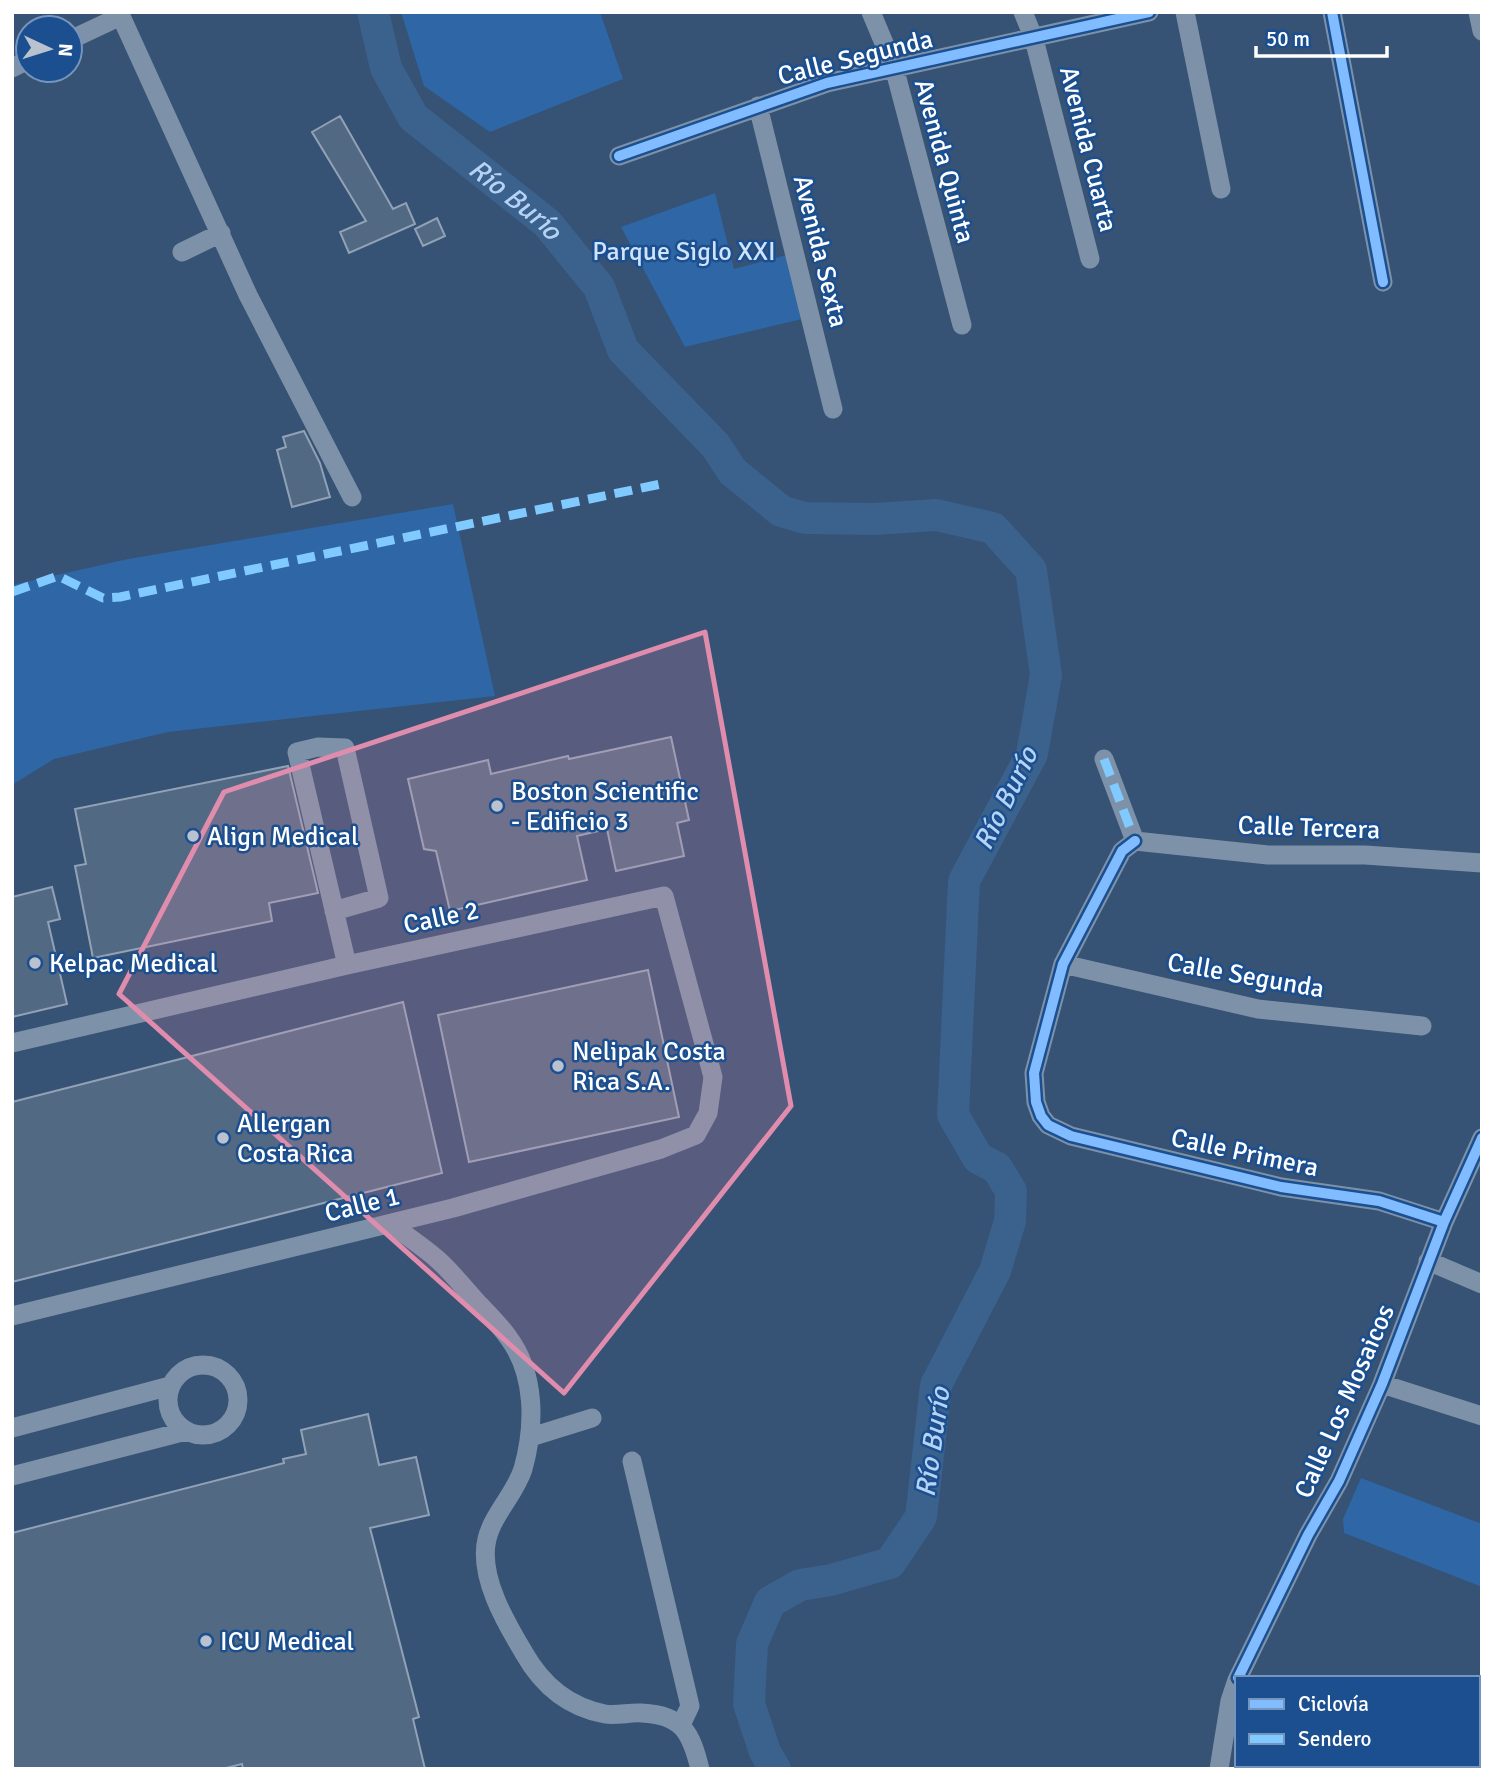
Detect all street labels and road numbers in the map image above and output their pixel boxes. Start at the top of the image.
street label: Calle Segunda [774,23,936,93]
street label: Avenida Cuarta [1052,63,1124,235]
street label: Avenida Quinta [907,76,981,247]
street label: Avenida Sexta [786,172,854,331]
street label: Calle Tercera [1237,810,1381,846]
street label: Calle 2 [401,894,482,942]
street label: Calle Segunda [1165,946,1327,1006]
street label: Calle Primera [1168,1122,1321,1184]
street label: Calle 1 [321,1180,403,1230]
street label: Calle Los Mosaicos [1288,1299,1402,1503]

